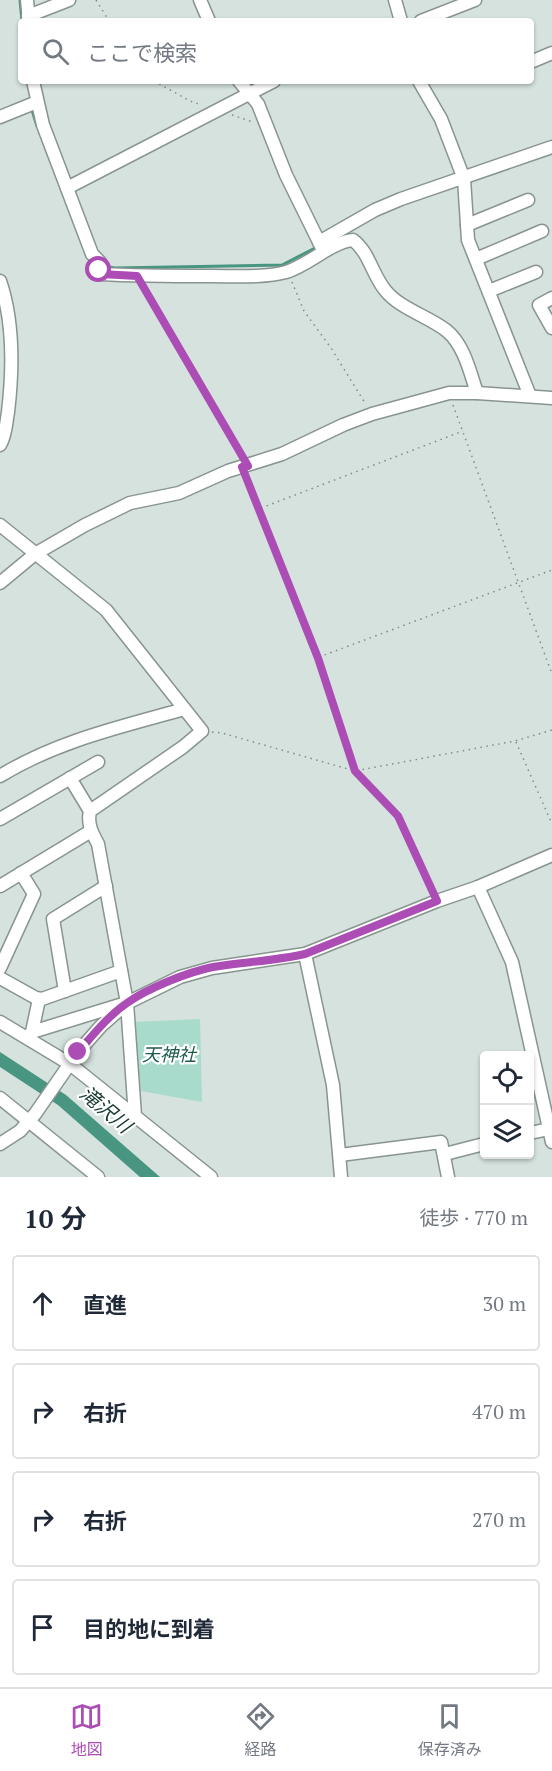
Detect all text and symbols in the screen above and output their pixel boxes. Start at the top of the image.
search box [18,18,534,84]
icon: search [39,35,72,68]
text: ここで検索 [87,38,197,67]
route start [85,256,111,282]
route end [64,1038,90,1064]
park label: 天神社 [142,1042,198,1066]
map controls [480,1051,534,1159]
button: locate [480,1051,534,1105]
water label: 滝沢川 [74,1079,139,1140]
button: layers [480,1105,534,1159]
text: 10 分 [24,1201,86,1235]
text: 徒歩 · 770 m [419,1204,528,1231]
icon: ahead [26,1287,59,1320]
text: 直進 [83,1290,127,1319]
text: 30 m [483,1290,526,1317]
icon: right [26,1395,59,1428]
text: 右折 [83,1398,127,1427]
text: 470 m [472,1398,526,1425]
icon: right [26,1503,59,1536]
text: 右折 [83,1506,127,1535]
text: 270 m [472,1506,526,1533]
icon: arrive [26,1611,59,1644]
text: 目的地に到着 [83,1614,215,1643]
tab: 地図 [70,1700,103,1760]
tab: 経路 [244,1700,277,1760]
tab: 保存済み [418,1700,482,1760]

